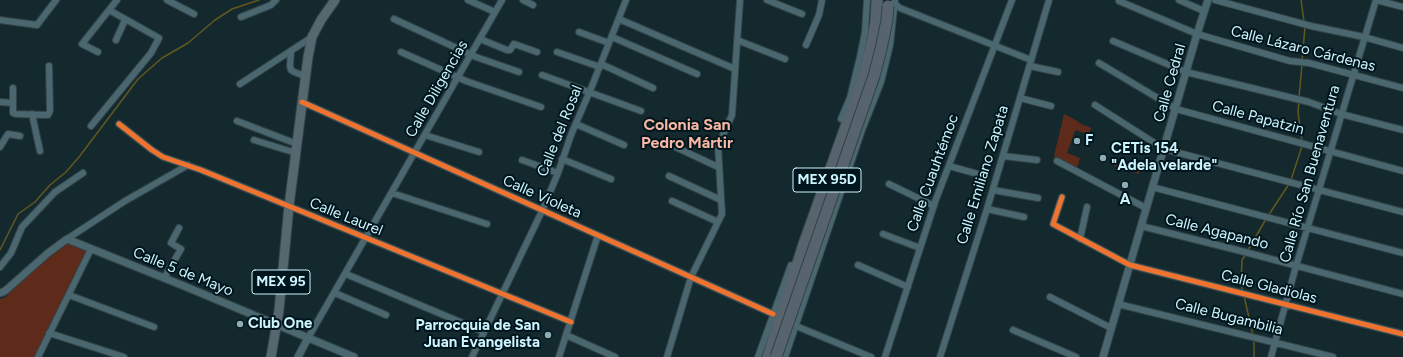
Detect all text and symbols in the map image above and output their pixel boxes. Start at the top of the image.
street label: Calle Lázaro Cárdenas [1229,22,1377,76]
street label: Calle Diligencias [402,37,472,141]
street label: Calle Cedral [1150,42,1190,124]
street label: Calle del Rosal [533,83,587,179]
street label: Calle Río San Buenaventura [1276,83,1344,265]
street label: Calle Papatzin [1210,97,1306,139]
street label: Calle Emiliano Zapata [953,103,1013,247]
street label: Calle Cuauhtémoc [903,112,963,234]
district label: Colonia San Pedro Mártir [641,115,733,153]
place label: F [1085,132,1093,150]
marker: F [1072,136,1082,146]
place label: CETis 154 "Adela velarde" [1111,140,1217,175]
marker: CETis 154 "Adela velarde" [1098,153,1108,163]
road number: MEX 95D [793,168,861,192]
street label: Calle Violeta [500,172,584,222]
marker: A [1120,180,1130,190]
place label: A [1120,191,1130,209]
street label: Calle Laurel [307,194,385,240]
street label: Calle Agapando [1163,210,1271,254]
street label: Calle 5 de Mayo [130,244,236,300]
street label: Calle Gladiolas [1219,266,1319,308]
road number: MEX 95 [252,270,310,294]
street label: Calle Bugambilia [1173,295,1285,339]
place label: Club One [248,315,312,333]
place label: Parrocquia de San Juan Evangelista [416,317,540,352]
marker: Club One [235,319,245,329]
marker: Parrocquia de San Juan Evangelista [543,330,553,340]

